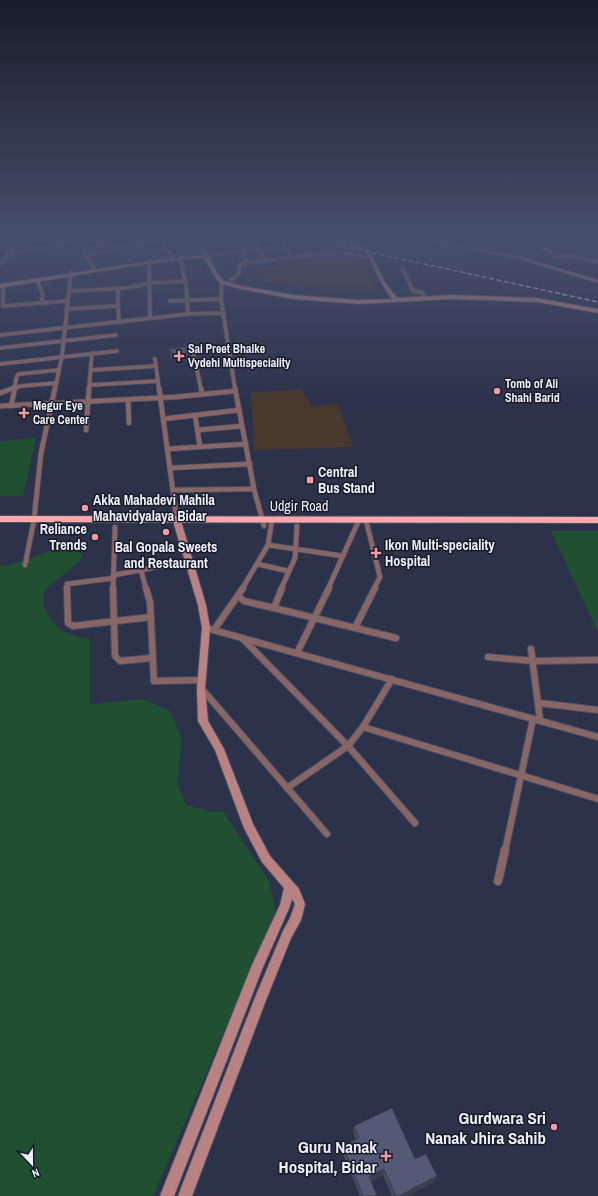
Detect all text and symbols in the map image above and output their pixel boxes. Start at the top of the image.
place label: Sai Preet Bhalke Vydehi Multispeciality [188,341,291,371]
marker: Sai Preet Bhalke Vydehi Multispeciality [173,350,185,362]
place label: Tomb of Ali Shahi Barid [505,376,560,406]
marker: Tomb of Ali Shahi Barid [492,386,502,396]
place label: Megur Eye Care Center [33,398,89,428]
marker: Megur Eye Care Center [18,407,30,419]
place label: Central Bus Stand [318,463,375,497]
marker: Central Bus Stand [305,475,315,485]
place label: Akka Mahadevi Mahila Mahavidyalaya Bidar [93,491,215,525]
street label: Udgir Road [270,497,328,515]
marker: Akka Mahadevi Mahila Mahavidyalaya Bidar [80,503,90,513]
place label: Reliance Trends [40,520,87,554]
marker: Bal Gopala Sweets and Restaurant [161,527,171,537]
marker: Reliance Trends [90,532,100,542]
place label: Ikon Multi-speciality Hospital [385,536,495,570]
place label: Bal Gopala Sweets and Restaurant [115,538,217,572]
marker: Ikon Multi-speciality Hospital [370,547,382,559]
place label: Gurdwara Sri Nanak Jhira Sahib [425,1106,546,1149]
marker: Gurdwara Sri Nanak Jhira Sahib [549,1122,559,1132]
place label: Guru Nanak Hospital, Bidar [279,1135,378,1178]
north arrow [12,1144,52,1184]
marker: Guru Nanak Hospital, Bidar [380,1150,392,1162]
text: N [30,1166,41,1181]

